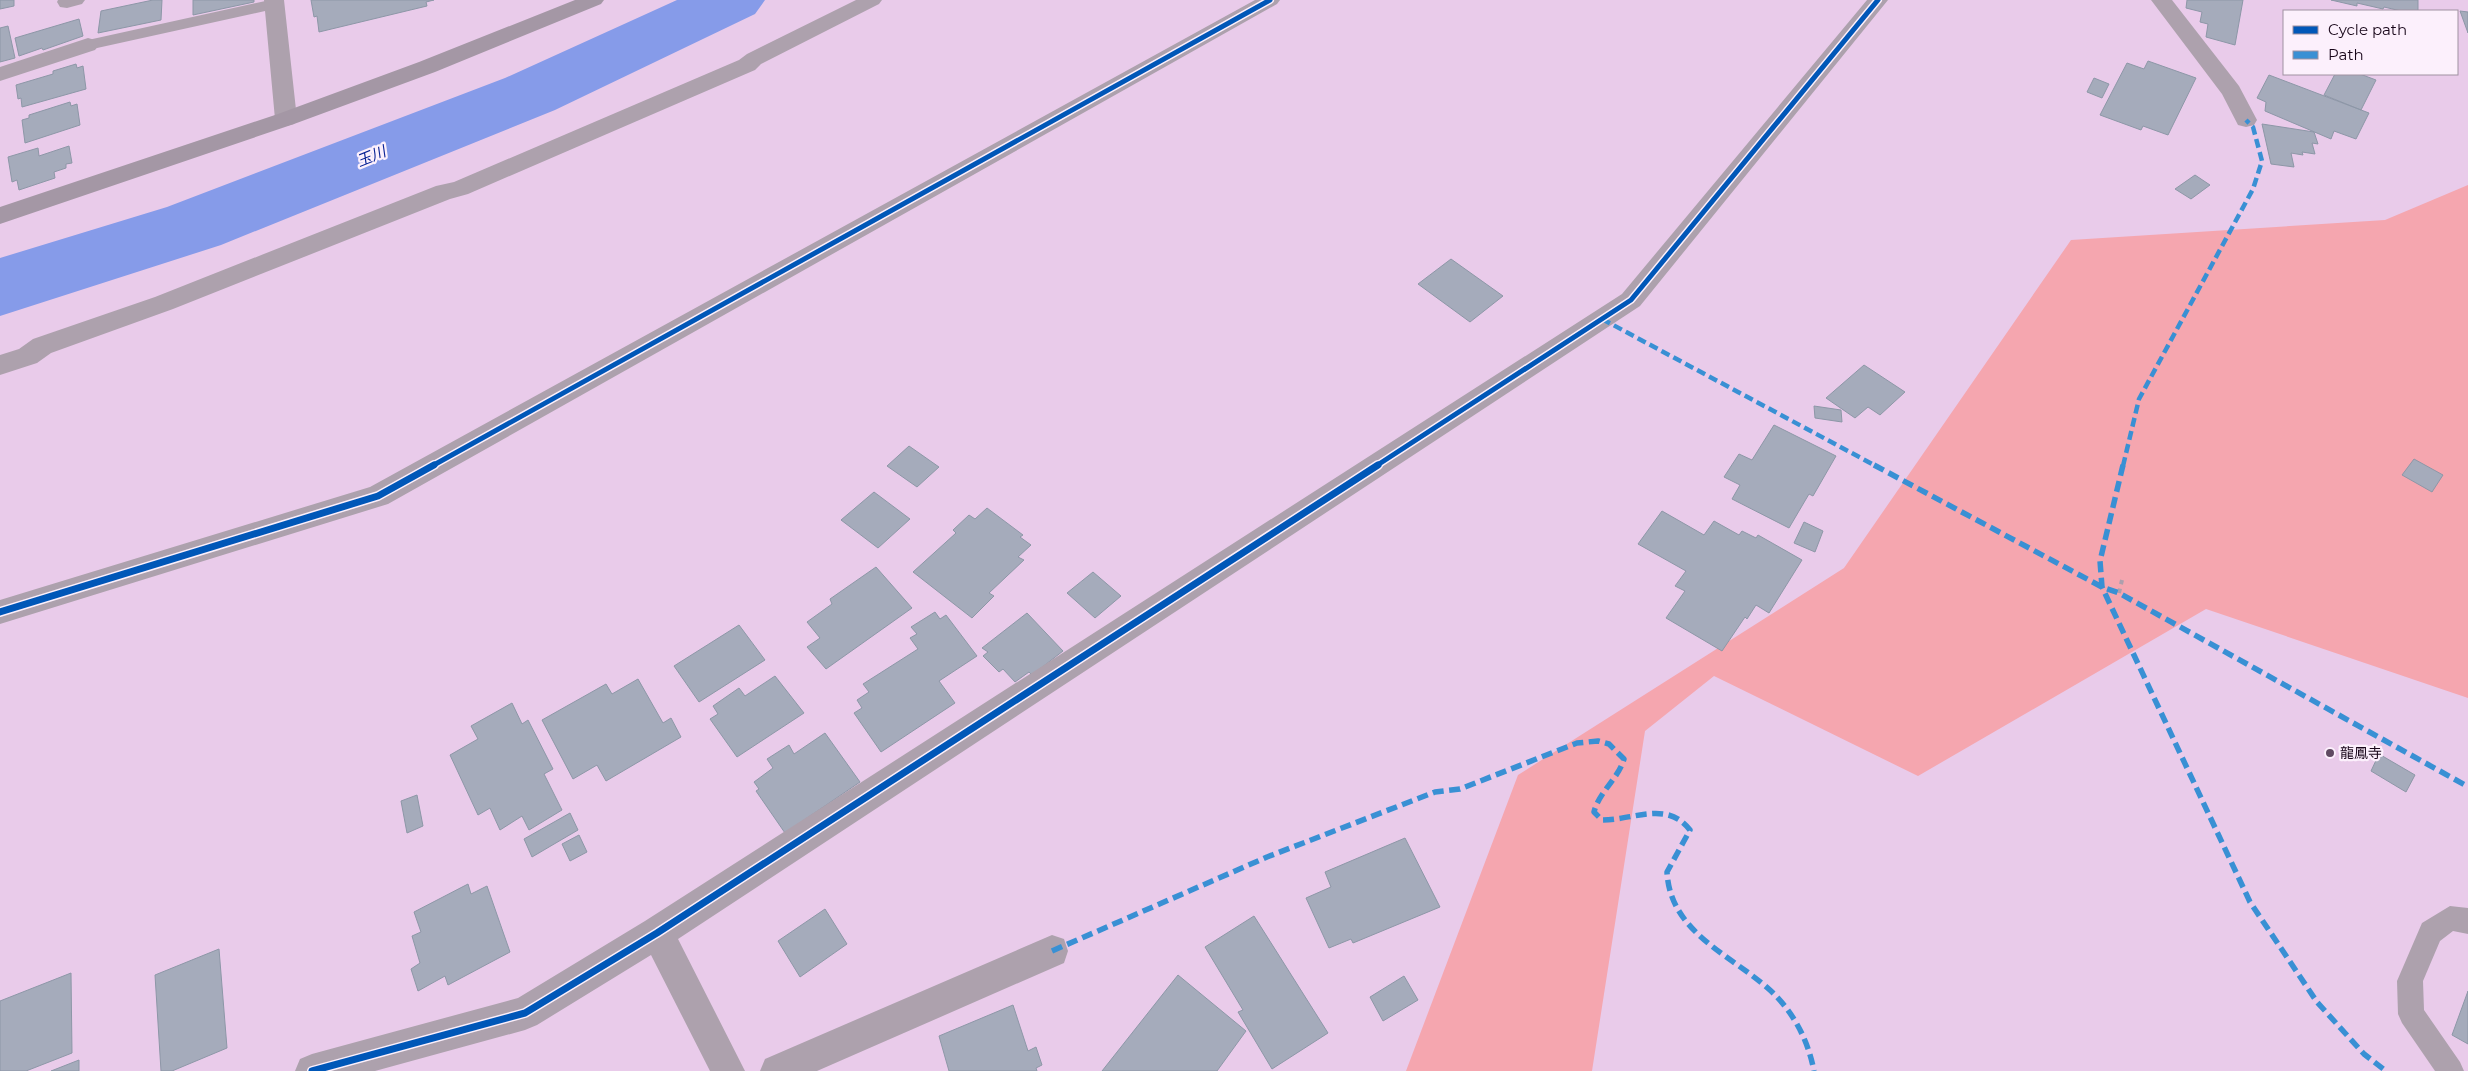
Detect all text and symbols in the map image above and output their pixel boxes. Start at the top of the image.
legend [2283,10,2458,75]
text: Cycle path [2328,20,2407,39]
text: Path [2328,45,2364,64]
water label: 玉川 [354,141,390,170]
place label: 龍鳳寺 [2340,744,2382,762]
marker: 龍鳳寺 [2324,747,2336,759]

